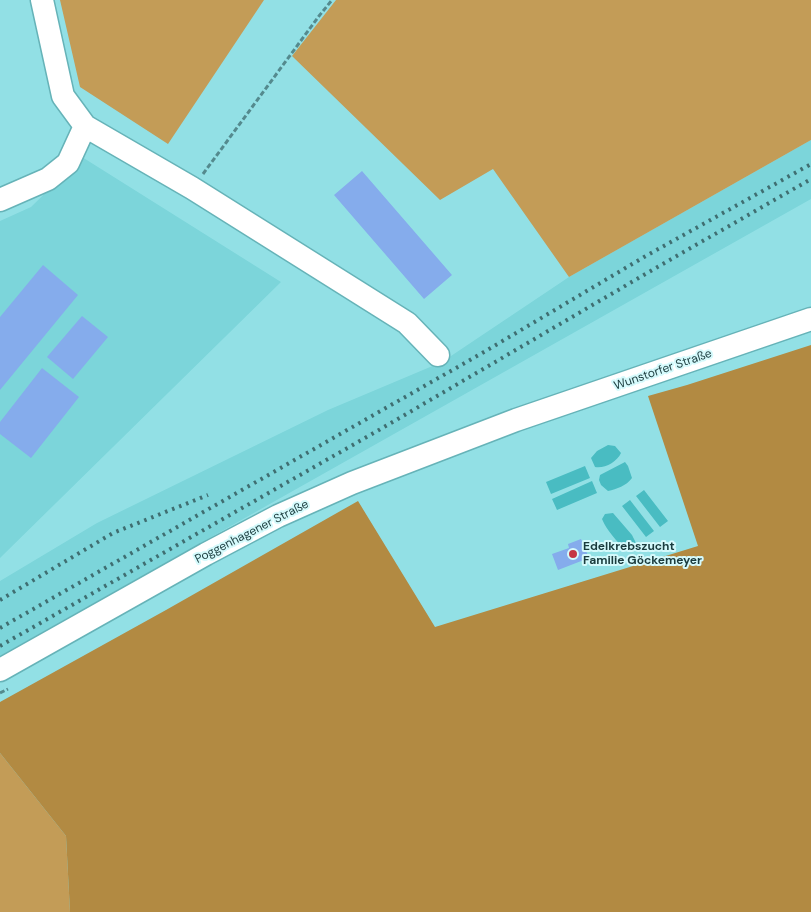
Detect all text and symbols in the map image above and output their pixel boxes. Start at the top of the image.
street label: Wunstorfer Straße [612,346,714,394]
street label: Poggenhagener Straße [193,497,311,567]
place label: Edelkrebszucht Familie Göckemeyer [583,540,702,568]
marker: Edelkrebszucht Familie Göckemeyer [567,548,579,560]

